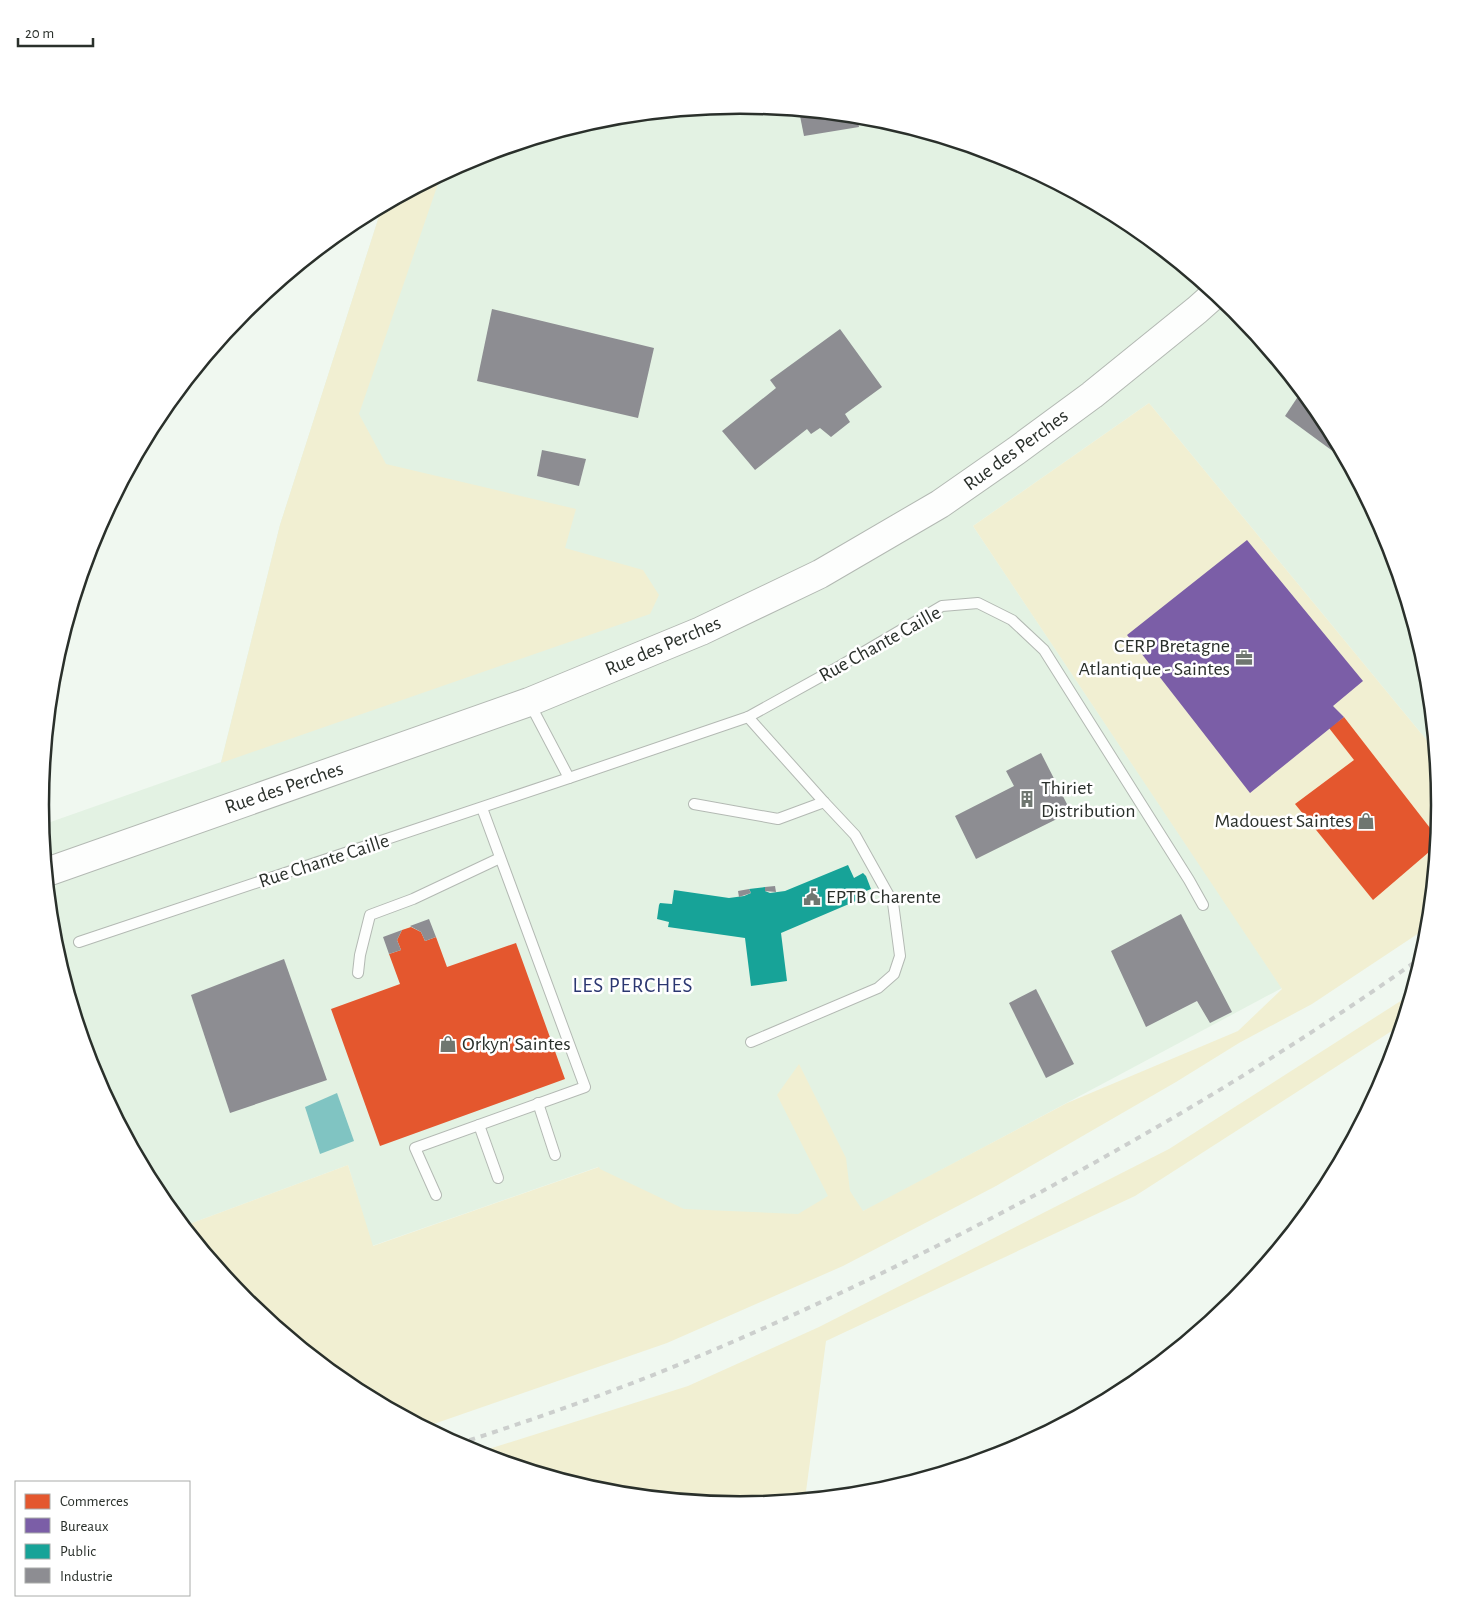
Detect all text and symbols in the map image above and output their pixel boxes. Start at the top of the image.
scale bar [18,15,92,47]
text: 20 m [25,26,54,41]
street label: Rue des Perches [960,406,1072,494]
street label: Rue Chante Caille [816,602,944,686]
street label: Rue des Perches [602,613,724,679]
place label: CERP Bretagne Atlantique - Saintes [1078,636,1230,679]
office icon: CERP Bretagne Atlantique - Saintes [1234,648,1254,668]
street label: Rue des Perches [222,758,346,818]
place label: Thiriet Distribution [1041,778,1135,821]
building icon: Thiriet Distribution [1017,789,1037,809]
place label: Madouest Saintes [1214,811,1352,831]
shop icon: Madouest Saintes [1356,811,1376,831]
street label: Rue Chante Caille [256,831,392,891]
public building icon: EPTB Charente [802,887,822,907]
place label: EPTB Charente [826,887,941,907]
district label: LES PERCHES [572,975,694,996]
shop icon: Orkyn' Saintes [438,1034,458,1054]
place label: Orkyn' Saintes [462,1034,571,1054]
legend [15,1481,190,1596]
text: Commerces [60,1494,129,1509]
text: Bureaux [60,1519,109,1534]
text: Public [60,1544,96,1559]
text: Industrie [60,1569,113,1584]

